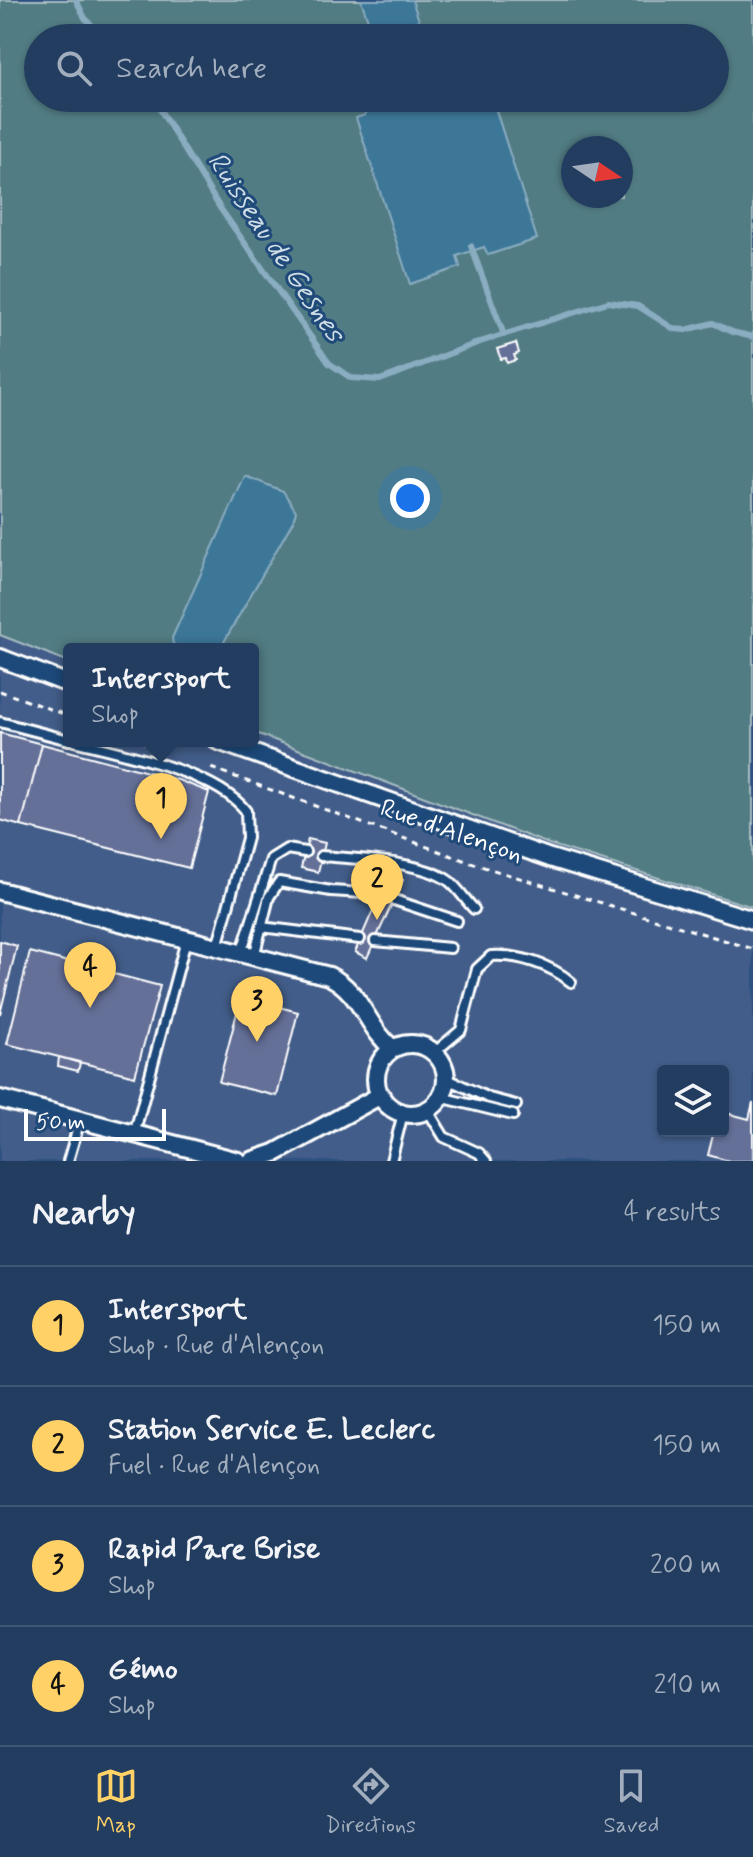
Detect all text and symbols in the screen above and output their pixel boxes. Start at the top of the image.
search box [24,24,729,112]
icon: search [52,46,96,90]
text: Search here [116,49,267,88]
north arrow [561,136,633,208]
water label: Ruisseau de Gesnes [198,145,354,352]
your location [390,478,430,518]
popup [63,643,259,747]
text: Intersport [91,659,231,698]
text: Shop [91,698,139,732]
pin: 1 [135,773,187,839]
street label: Rue d'Alençon [376,792,527,872]
pin: 2 [351,854,403,920]
pin: 4 [64,942,116,1008]
pin: 3 [231,976,283,1042]
map controls [657,1065,729,1137]
button: layers [657,1065,729,1137]
scale bar [24,1105,166,1141]
text: 50 m [36,1109,85,1137]
text: Nearby [32,1191,136,1236]
text: 4 results [624,1196,721,1230]
text: Intersport [108,1290,247,1329]
text: 1 [52,1309,64,1343]
text: 150 m [652,1309,721,1343]
text: Shop · Rue d'Alençon [108,1329,324,1363]
text: Station Service E. Leclerc [108,1410,435,1449]
text: 2 [52,1429,64,1463]
text: 150 m [652,1429,721,1463]
text: Fuel · Rue d'Alençon [108,1449,320,1483]
text: Rapid Pare Brise [108,1530,320,1569]
text: 3 [52,1549,64,1583]
text: 200 m [650,1549,721,1583]
text: Shop [108,1569,156,1603]
text: Gémo [108,1650,178,1689]
text: 4 [50,1669,66,1703]
text: 210 m [654,1669,721,1703]
text: Shop [108,1689,156,1723]
tab: Map [94,1764,138,1840]
tab: Directions [325,1764,416,1840]
tab: Saved [604,1764,659,1840]

